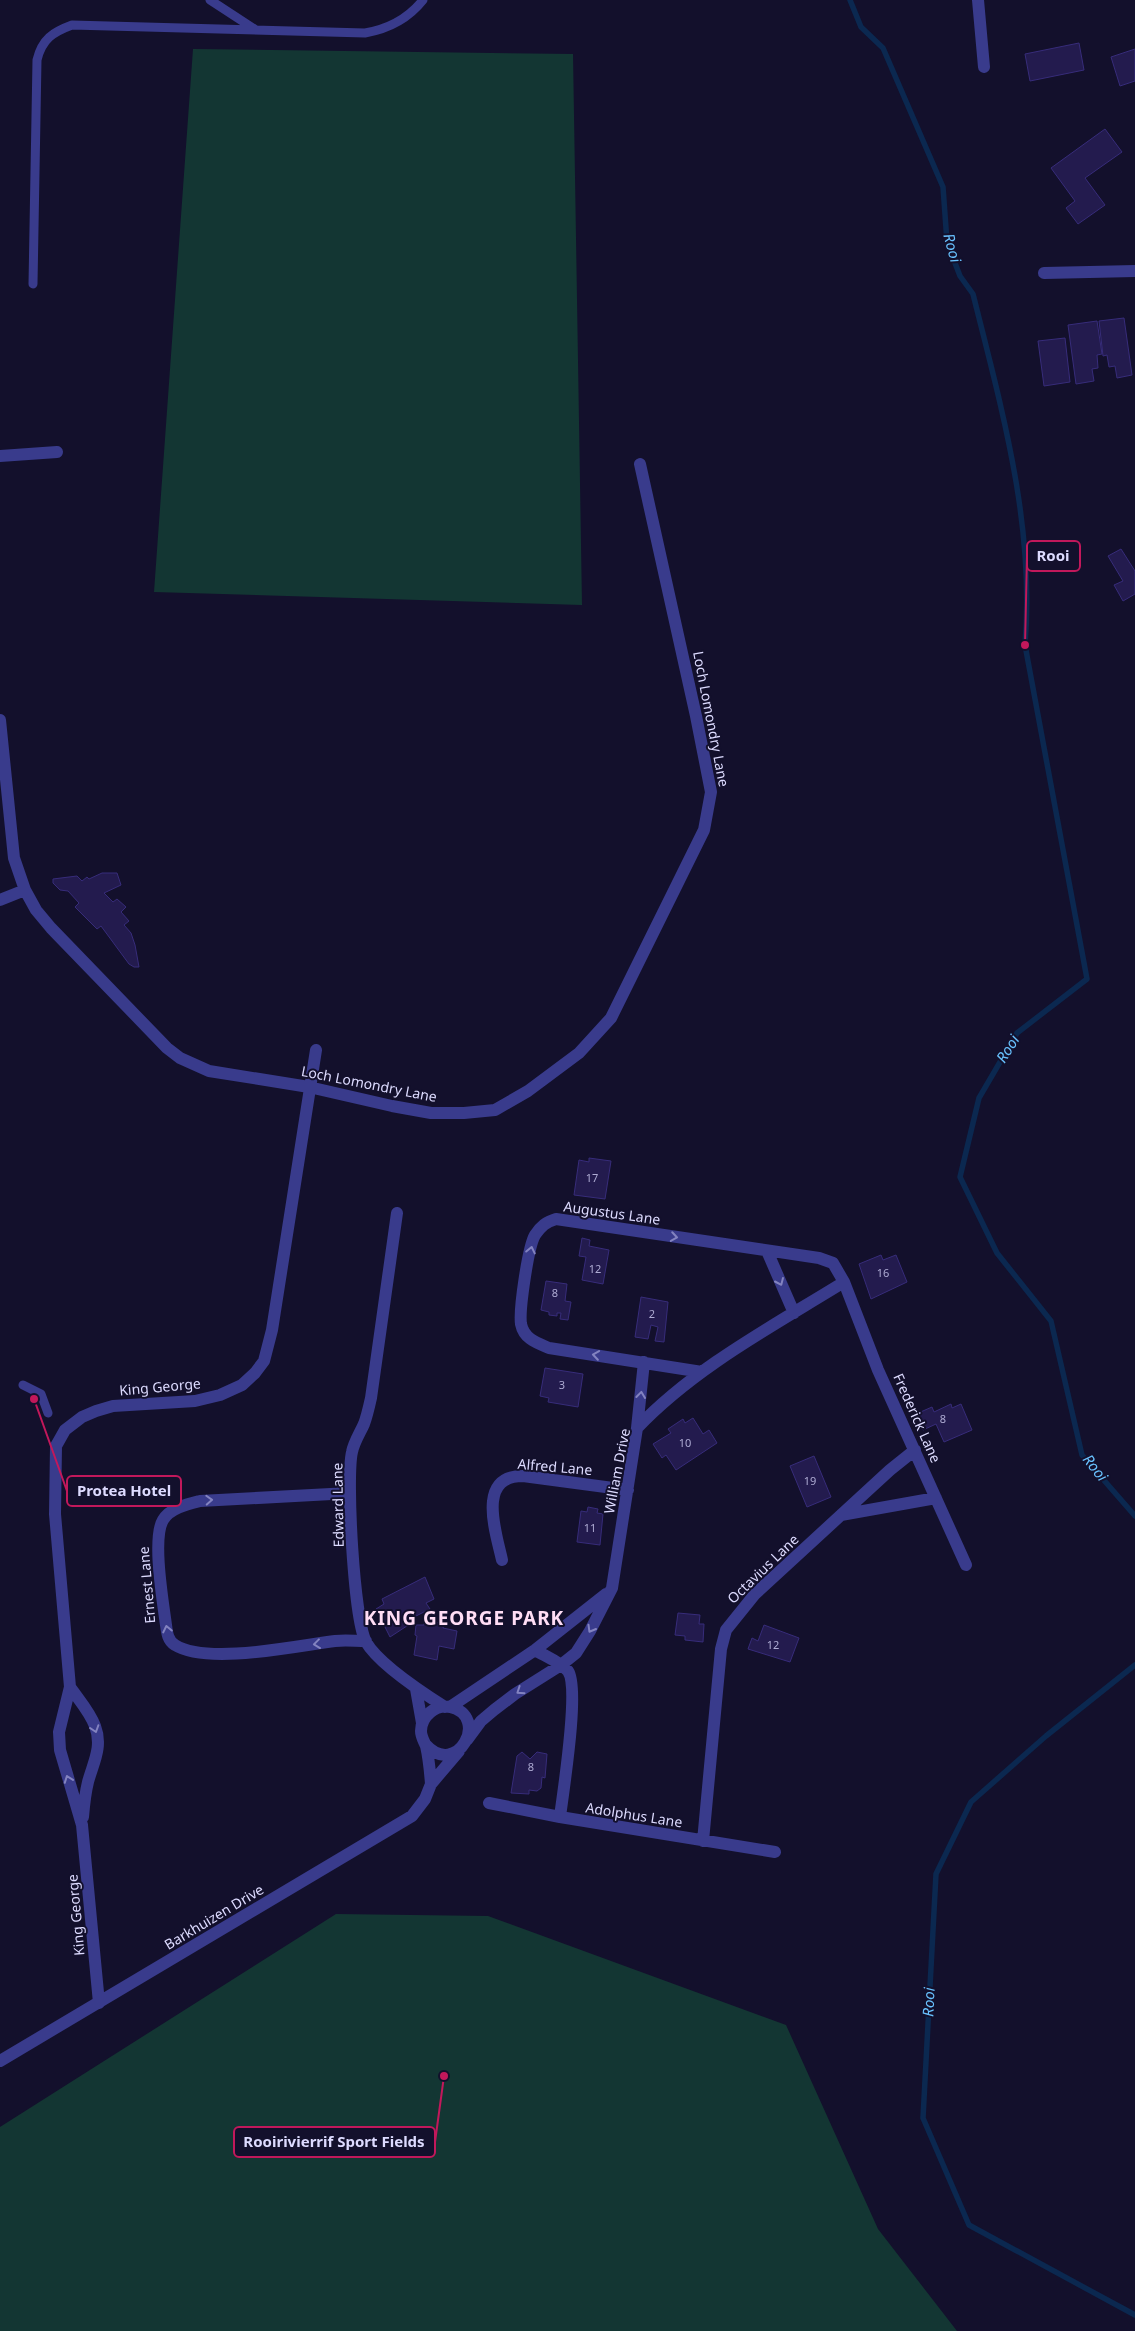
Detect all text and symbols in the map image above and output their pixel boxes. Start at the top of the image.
water label: Rooi [940,231,967,266]
callout: Rooi [1027,541,1080,571]
text: Rooi [1036,545,1070,565]
street label: Loch Lomondry Lane [689,649,734,788]
water label: Rooi [991,1030,1024,1066]
street label: Loch Lomondry Lane [300,1061,439,1106]
house number: 17 [586,1170,598,1185]
street label: Augustus Lane [563,1196,662,1229]
one-way arrow [671,1231,679,1242]
one-way arrow [525,1245,536,1254]
house number: 12 [589,1261,601,1276]
house number: 16 [877,1265,889,1280]
one-way arrow [774,1277,785,1286]
house number: 8 [552,1285,558,1300]
house number: 2 [649,1306,655,1321]
one-way arrow [592,1350,601,1360]
street label: Frederick Lane [889,1370,946,1466]
street label: King George [118,1373,202,1400]
house number: 3 [559,1377,565,1392]
one-way arrow [635,1391,646,1399]
house number: 8 [940,1411,946,1426]
street label: William Drive [599,1426,634,1515]
house number: 10 [679,1435,691,1450]
water label: Rooi [1079,1450,1113,1486]
street label: Alfred Lane [517,1454,593,1479]
street label: Edward Lane [327,1462,348,1548]
house number: 19 [804,1473,816,1488]
callout: Protea Hotel [67,1476,181,1506]
text: Protea Hotel [77,1480,171,1500]
one-way arrow [206,1495,214,1506]
house number: 11 [584,1520,596,1535]
street label: Octavius Lane [723,1530,802,1607]
street label: Ernest Lane [134,1546,159,1624]
district label: KING GEORGE PARK [364,1605,564,1631]
one-way arrow [587,1624,597,1633]
one-way arrow [162,1625,173,1634]
house number: 12 [767,1637,779,1652]
one-way arrow [313,1638,321,1649]
one-way arrow [516,1685,525,1694]
one-way arrow [89,1724,99,1732]
house number: 8 [528,1759,534,1774]
one-way arrow [64,1775,74,1784]
street label: Adolphus Lane [584,1797,684,1832]
street label: King George [62,1873,89,1957]
street label: Barkhuizen Drive [161,1879,267,1954]
water label: Rooi [917,1986,939,2017]
callout: Rooirivierrif Sport Fields [234,2127,435,2157]
text: Rooirivierrif Sport Fields [243,2131,425,2151]

